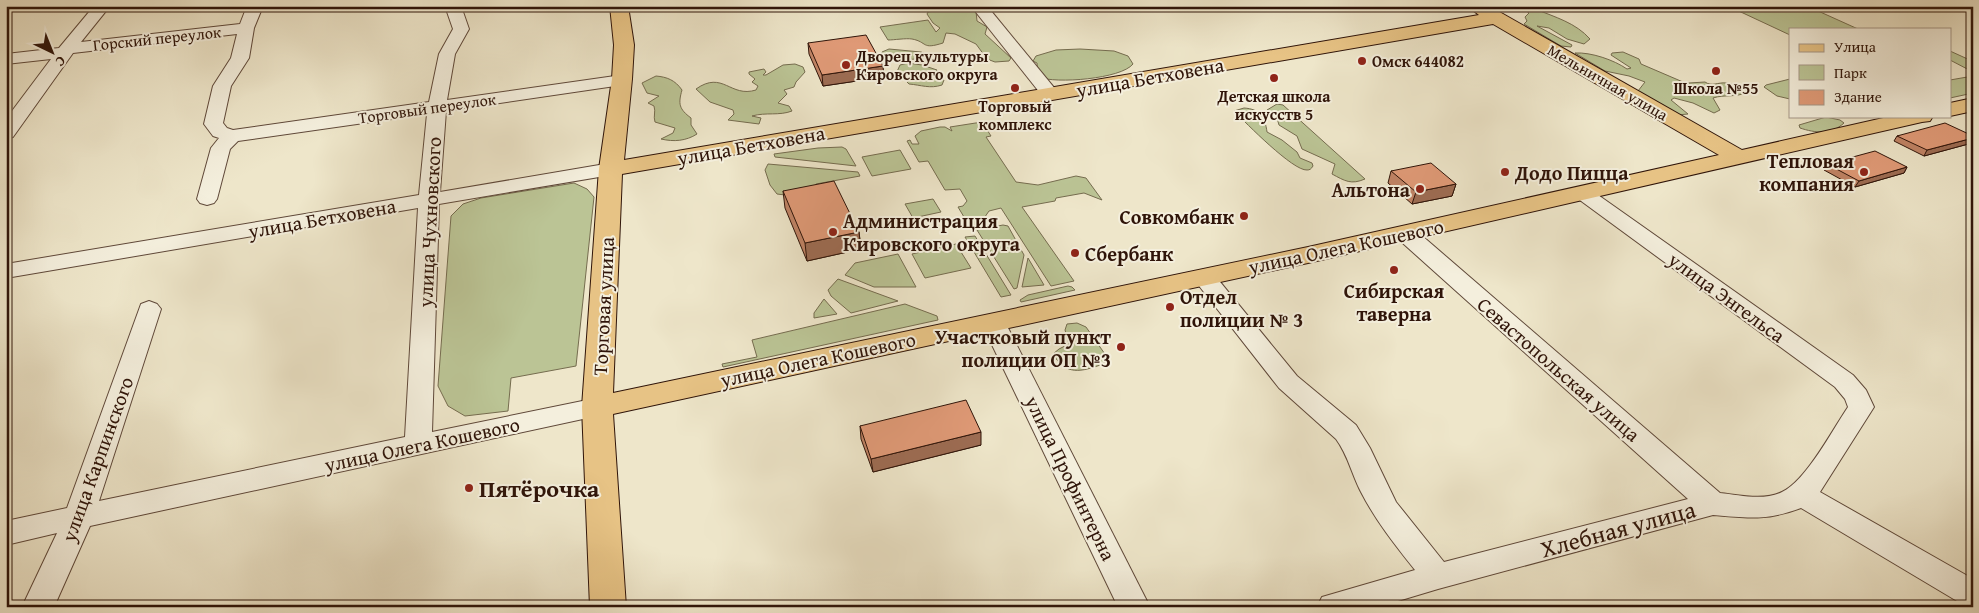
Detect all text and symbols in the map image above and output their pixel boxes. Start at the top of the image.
street label: Горский переулок [92,19,223,57]
north arrow [28,28,78,78]
legend [1789,28,1952,118]
text: Улица [1834,36,1877,57]
street label: Мельничная улица [1543,38,1673,126]
place label: Дворец культуры Кировского округа [855,44,998,86]
place label: Омск 644082 [1372,49,1464,73]
street label: улица Бетховена [1073,50,1227,104]
text: С [51,51,71,72]
marker: Омск 644082 [1356,55,1368,67]
marker: Дворец культуры Кировского округа [840,59,852,71]
text: Парк [1834,62,1867,83]
marker: Школа №55 [1710,65,1722,77]
marker: Детская школа искусств 5 [1268,72,1280,84]
place label: Школа №55 [1674,76,1759,100]
marker: Торговый комплекс [1009,82,1021,94]
place label: Детская школа искусств 5 [1217,84,1331,126]
street label: Торговый переулок [357,86,498,130]
text: Здание [1834,86,1882,107]
place label: Торговый комплекс [978,94,1052,136]
street label: улица Бетховена [674,118,828,172]
street label: улица Чухновского [410,136,448,309]
place label: Тепловая компания [1759,146,1854,198]
place label: Додо Пицца [1514,158,1629,187]
marker: Додо Пицца [1499,166,1511,178]
marker: Тепловая компания [1858,166,1870,178]
place label: Альтона [1331,175,1411,204]
marker: Альтона [1414,183,1426,195]
street label: улица Бетховена [245,191,399,245]
place label: Совкомбанк [1119,202,1234,231]
place label: Администрация Кировского округа [843,206,1021,258]
marker: Совкомбанк [1238,210,1250,222]
street label: улица Олега Кошевого [1245,211,1446,281]
marker: Администрация Кировского округа [827,226,839,238]
street label: Торговая улица [585,236,621,376]
place label: Сбербанк [1085,239,1174,268]
street label: улица Энгельса [1662,244,1792,350]
marker: Сбербанк [1069,247,1081,259]
marker: Сибирская таверна [1388,264,1400,276]
place label: Сибирская таверна [1344,276,1444,328]
place label: Отдел полиции № 3 [1180,282,1303,334]
street label: Севастопольская улица [1471,290,1647,448]
marker: Отдел полиции № 3 [1164,301,1176,313]
place label: Участковый пункт полиции ОП №3 [935,322,1111,374]
street label: улица Олега Кошевого [717,324,918,394]
marker: Участковый пункт полиции ОП №3 [1115,341,1127,353]
street label: улица Карпинского [53,372,140,547]
street label: улица Профинтерна [1018,390,1124,566]
street label: улица Олега Кошевого [321,409,522,479]
place label: Пятёрочка [479,471,600,506]
marker: Пятёрочка [463,482,475,494]
street label: Хлебная улица [1537,491,1700,567]

